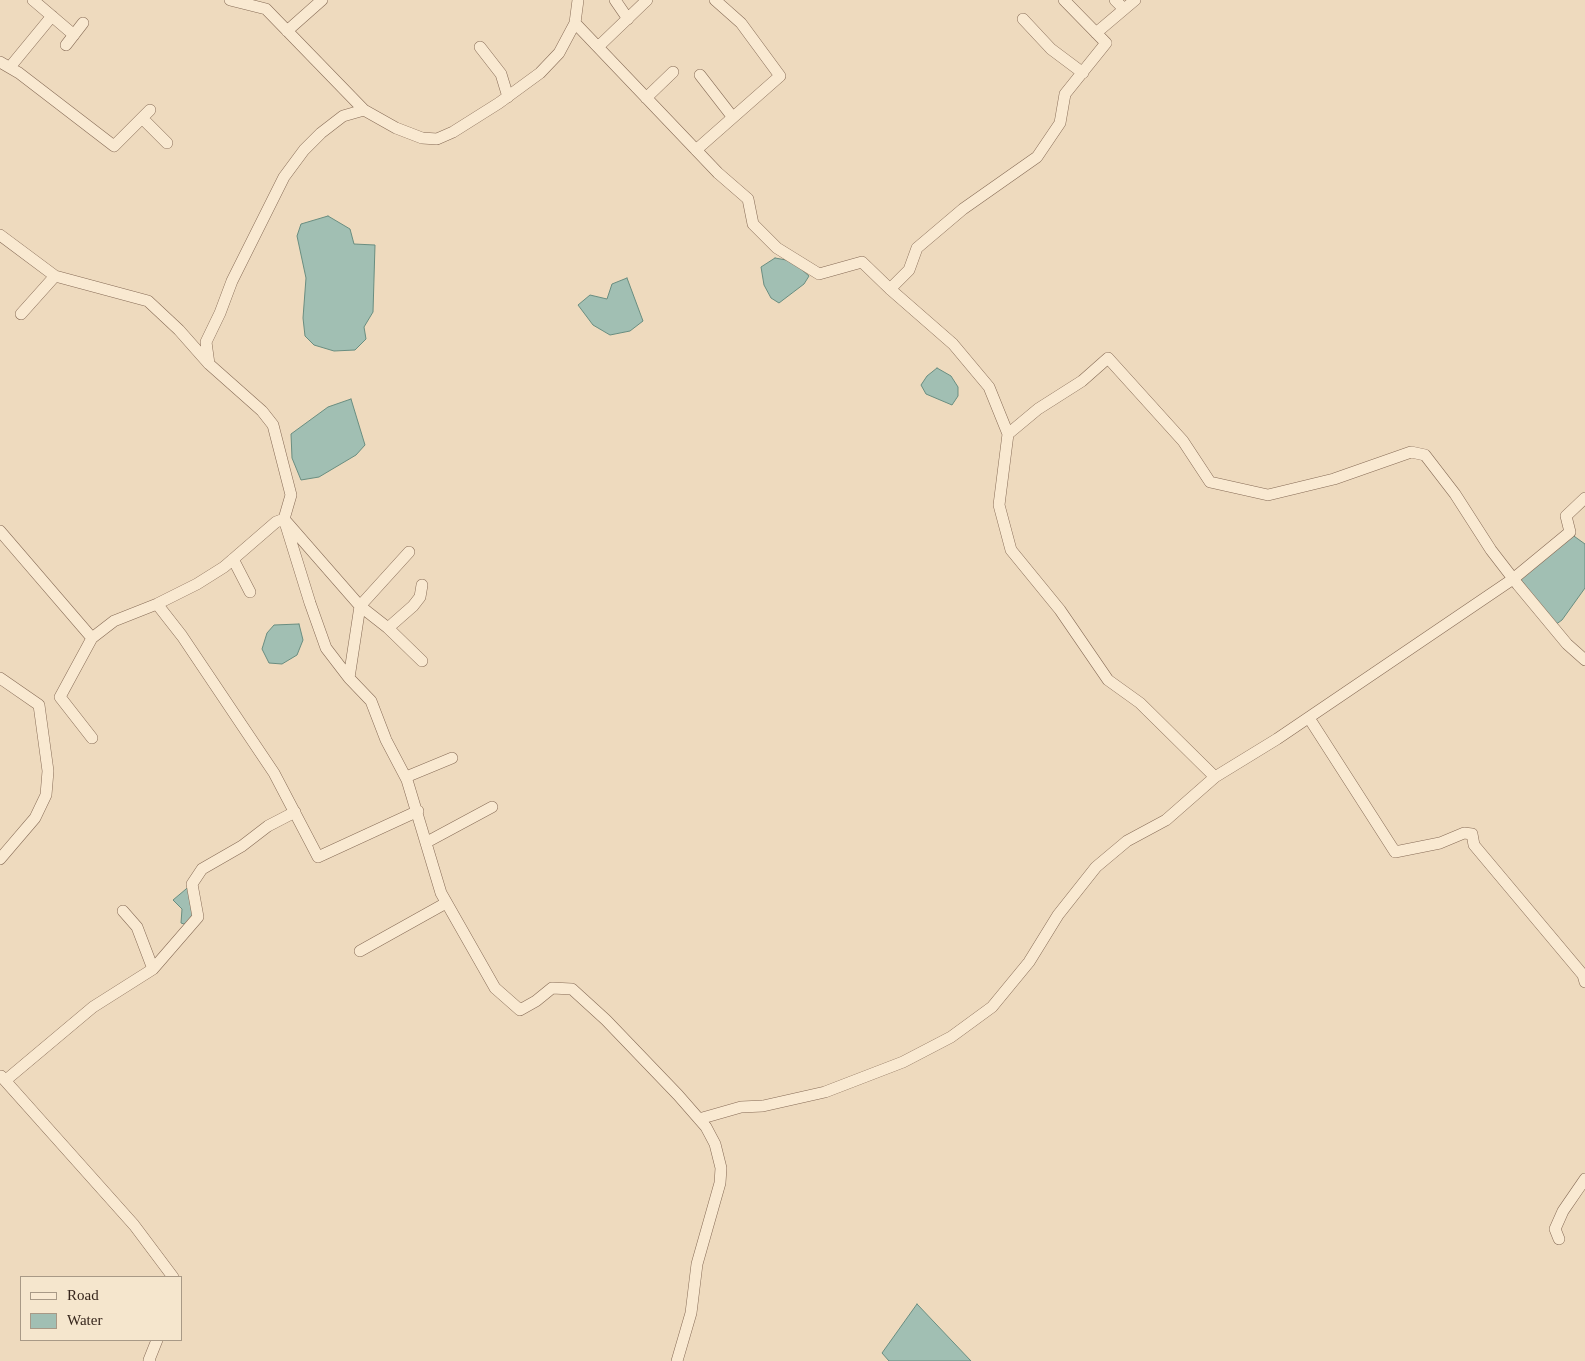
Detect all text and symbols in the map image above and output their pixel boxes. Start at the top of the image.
legend [20,1276,182,1341]
text: Road [67,1287,99,1303]
text: Water [67,1312,102,1328]

